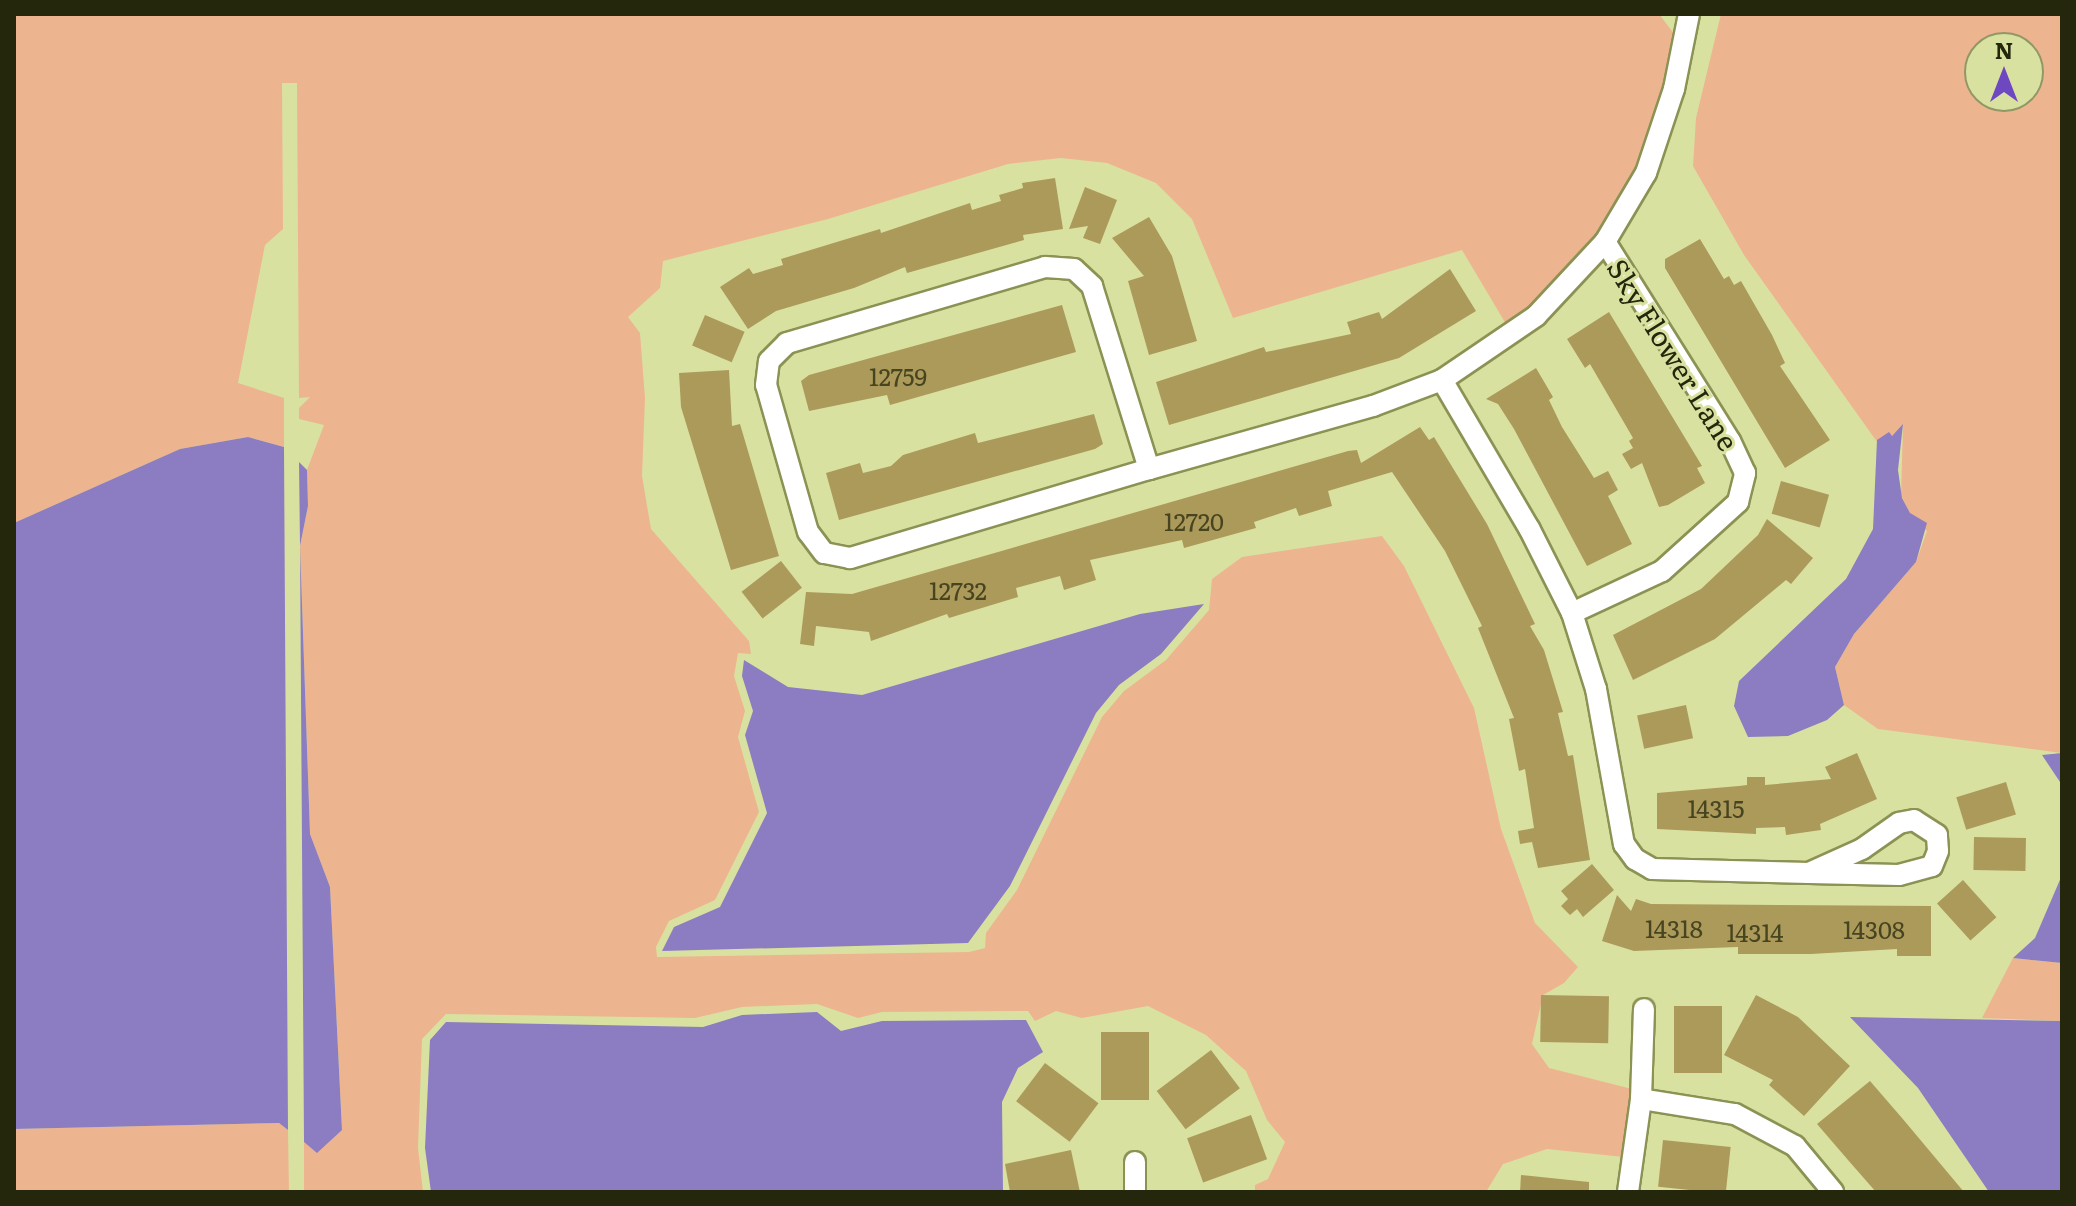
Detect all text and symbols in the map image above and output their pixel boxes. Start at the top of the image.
north arrow [1964,32,2044,112]
text: N [1995,33,2013,66]
street label: Sky Flower Lane [1602,252,1746,456]
house number: 12759 [869,362,927,390]
house number: 12720 [1164,507,1224,535]
house number: 12732 [929,576,987,604]
house number: 14315 [1688,794,1744,822]
house number: 14318 [1645,914,1703,942]
house number: 14308 [1843,915,1905,943]
house number: 14314 [1726,918,1784,946]

